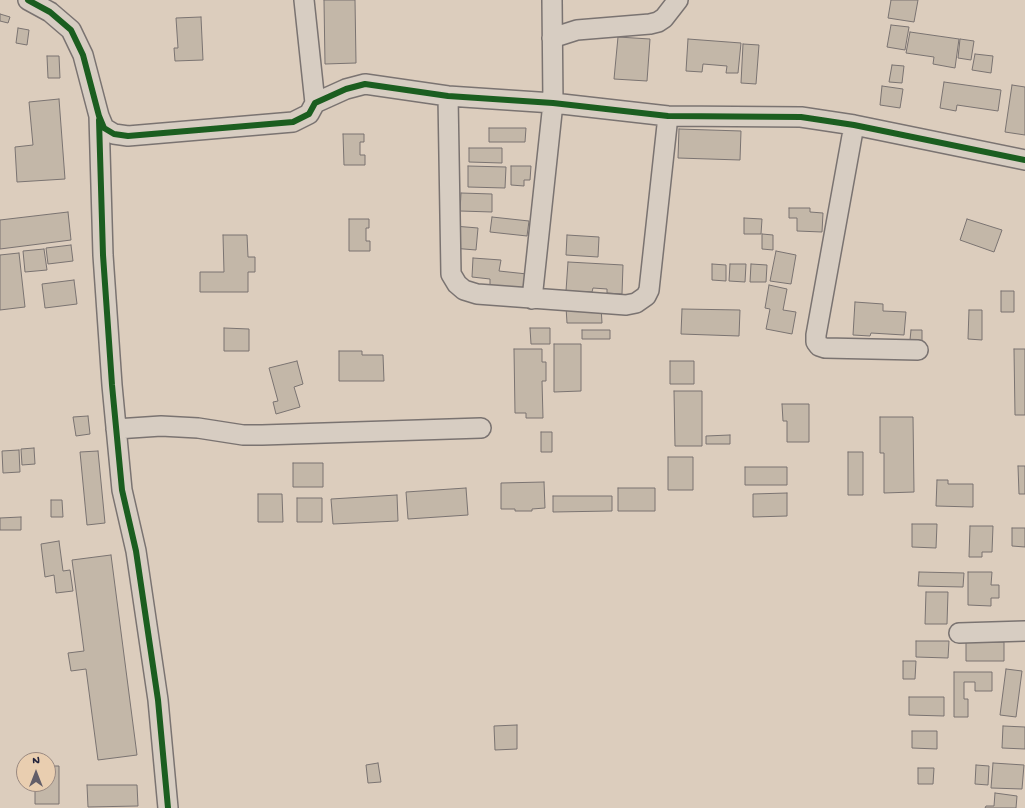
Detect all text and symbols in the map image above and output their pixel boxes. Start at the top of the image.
north arrow [16,752,56,792]
text: N [32,755,40,767]

